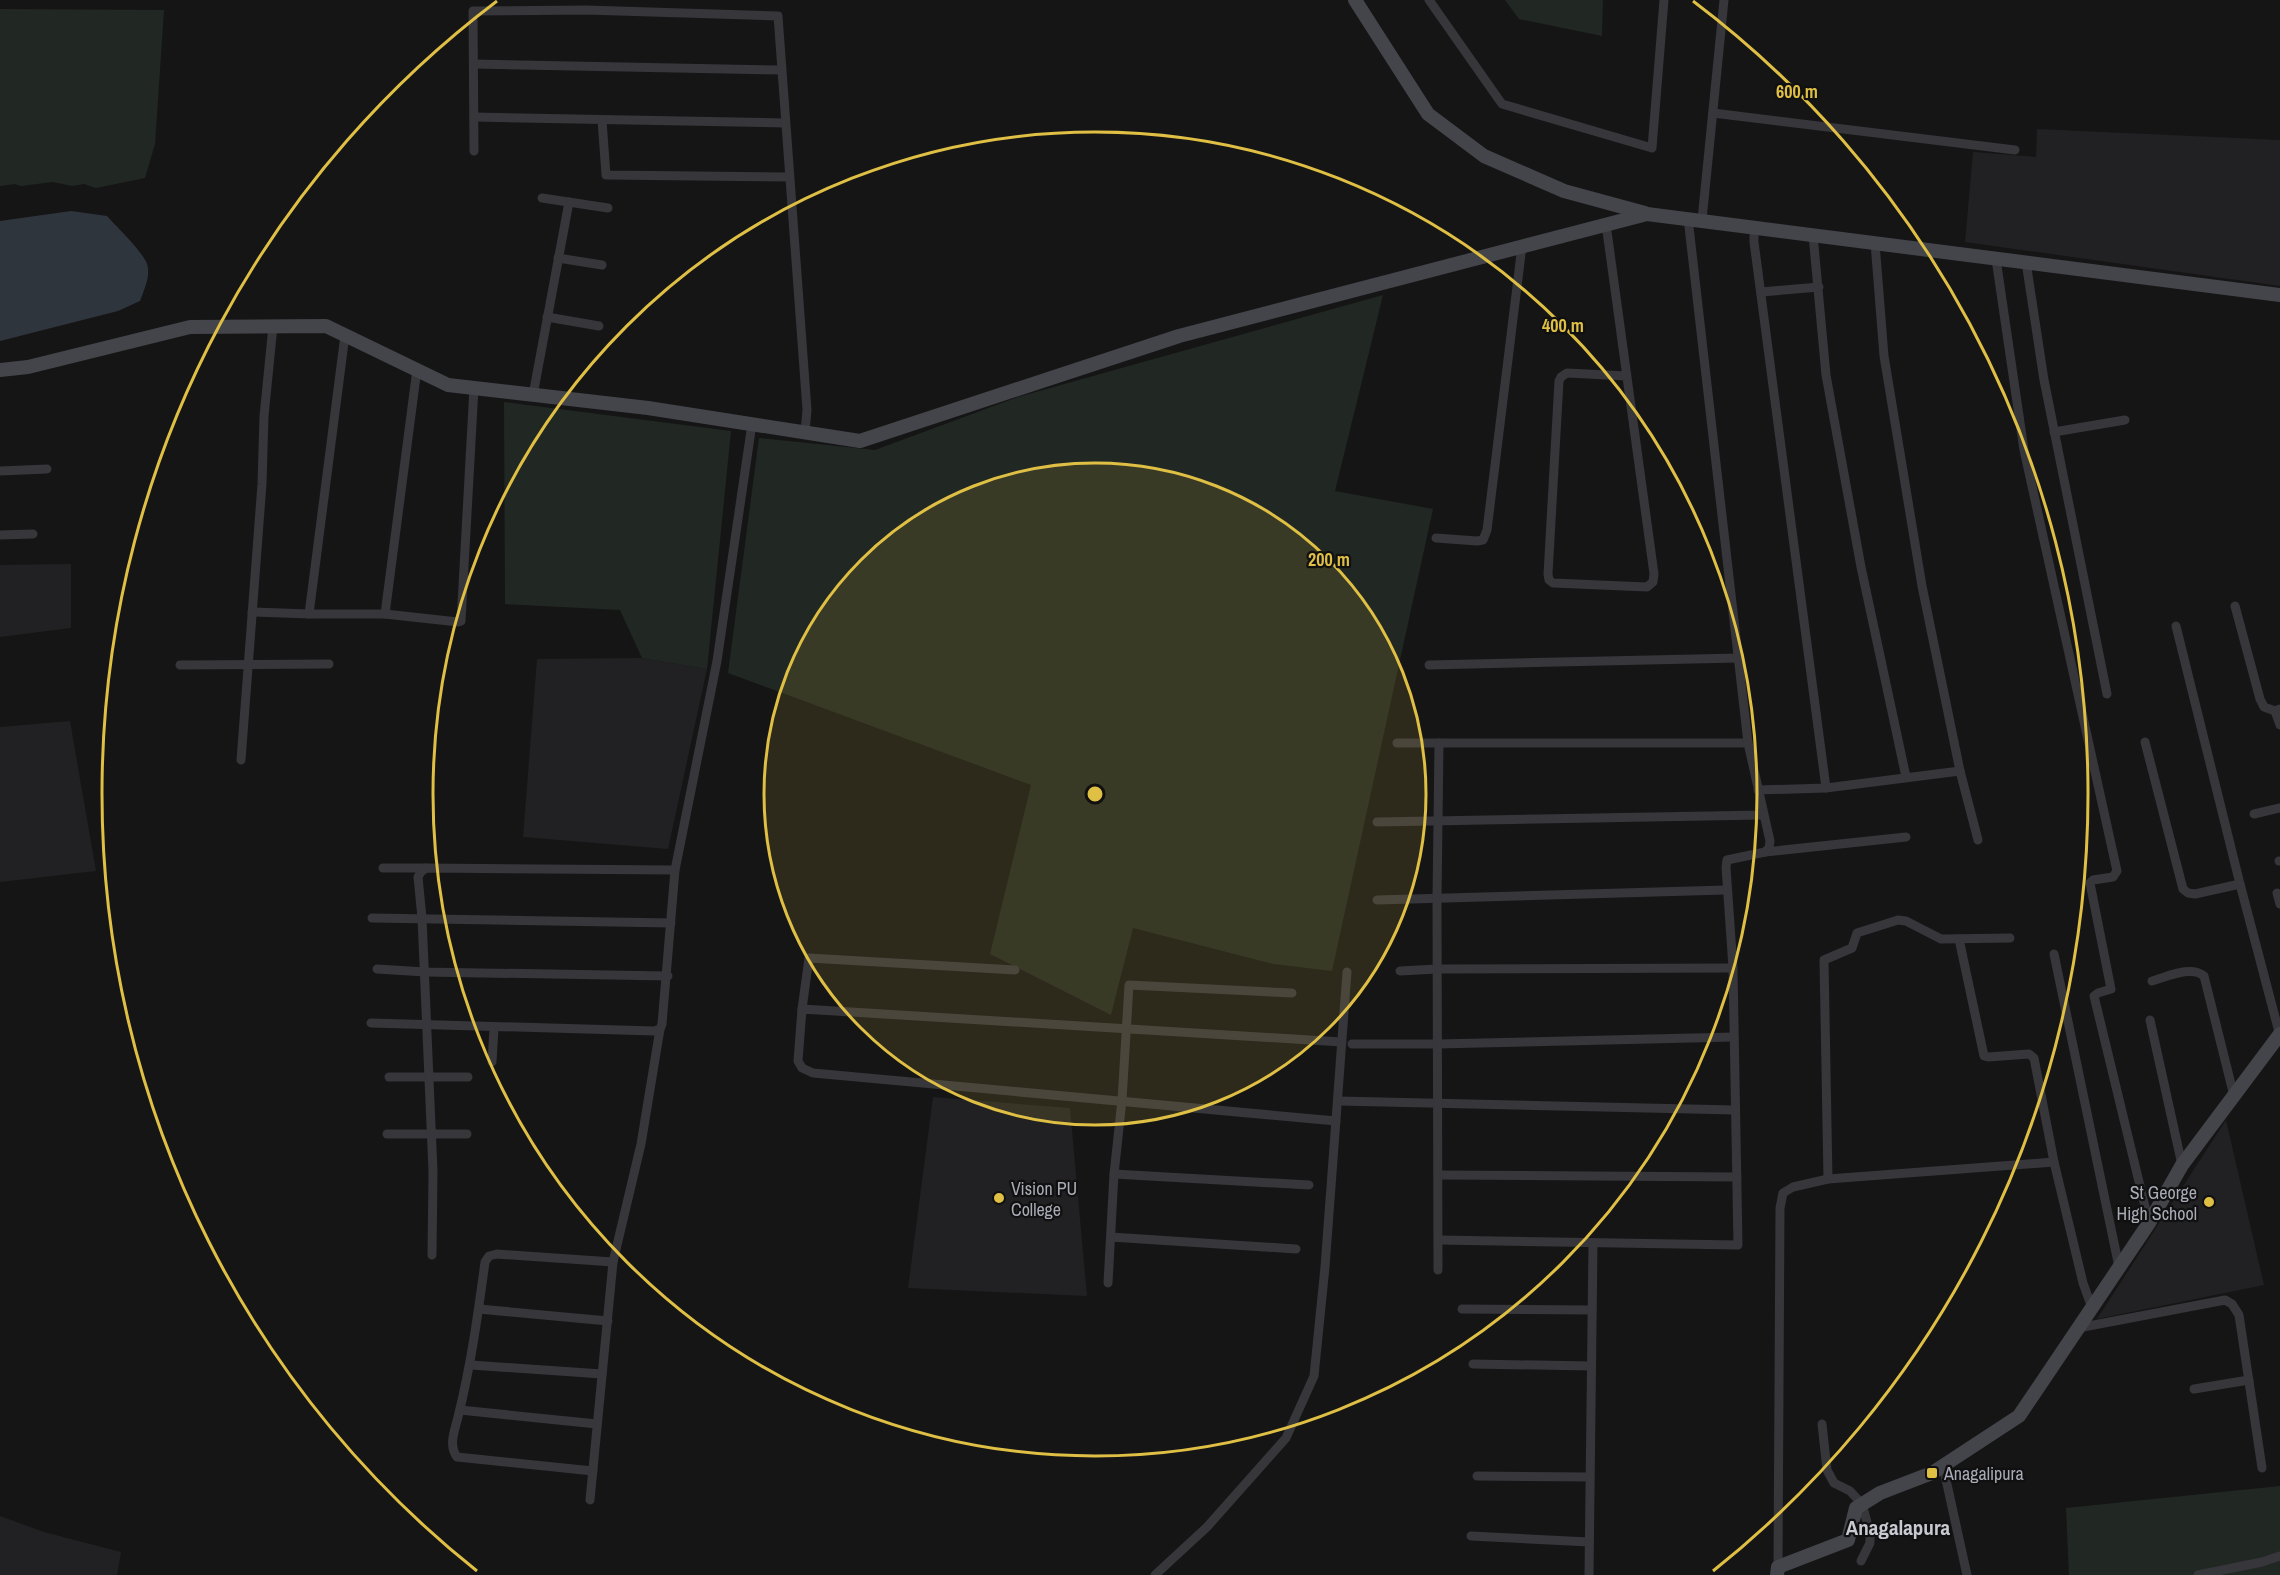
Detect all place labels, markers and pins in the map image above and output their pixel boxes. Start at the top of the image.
centre of rings [1085,784,1105,804]
place label: Vision PU College [1011,1176,1077,1222]
place label: St George High School [2117,1180,2197,1226]
marker: Vision PU College [992,1191,1006,1205]
marker: St George High School [2202,1195,2216,1209]
place label: Anagalipura [1943,1461,2024,1486]
marker: Anagalipura [1925,1466,1939,1480]

